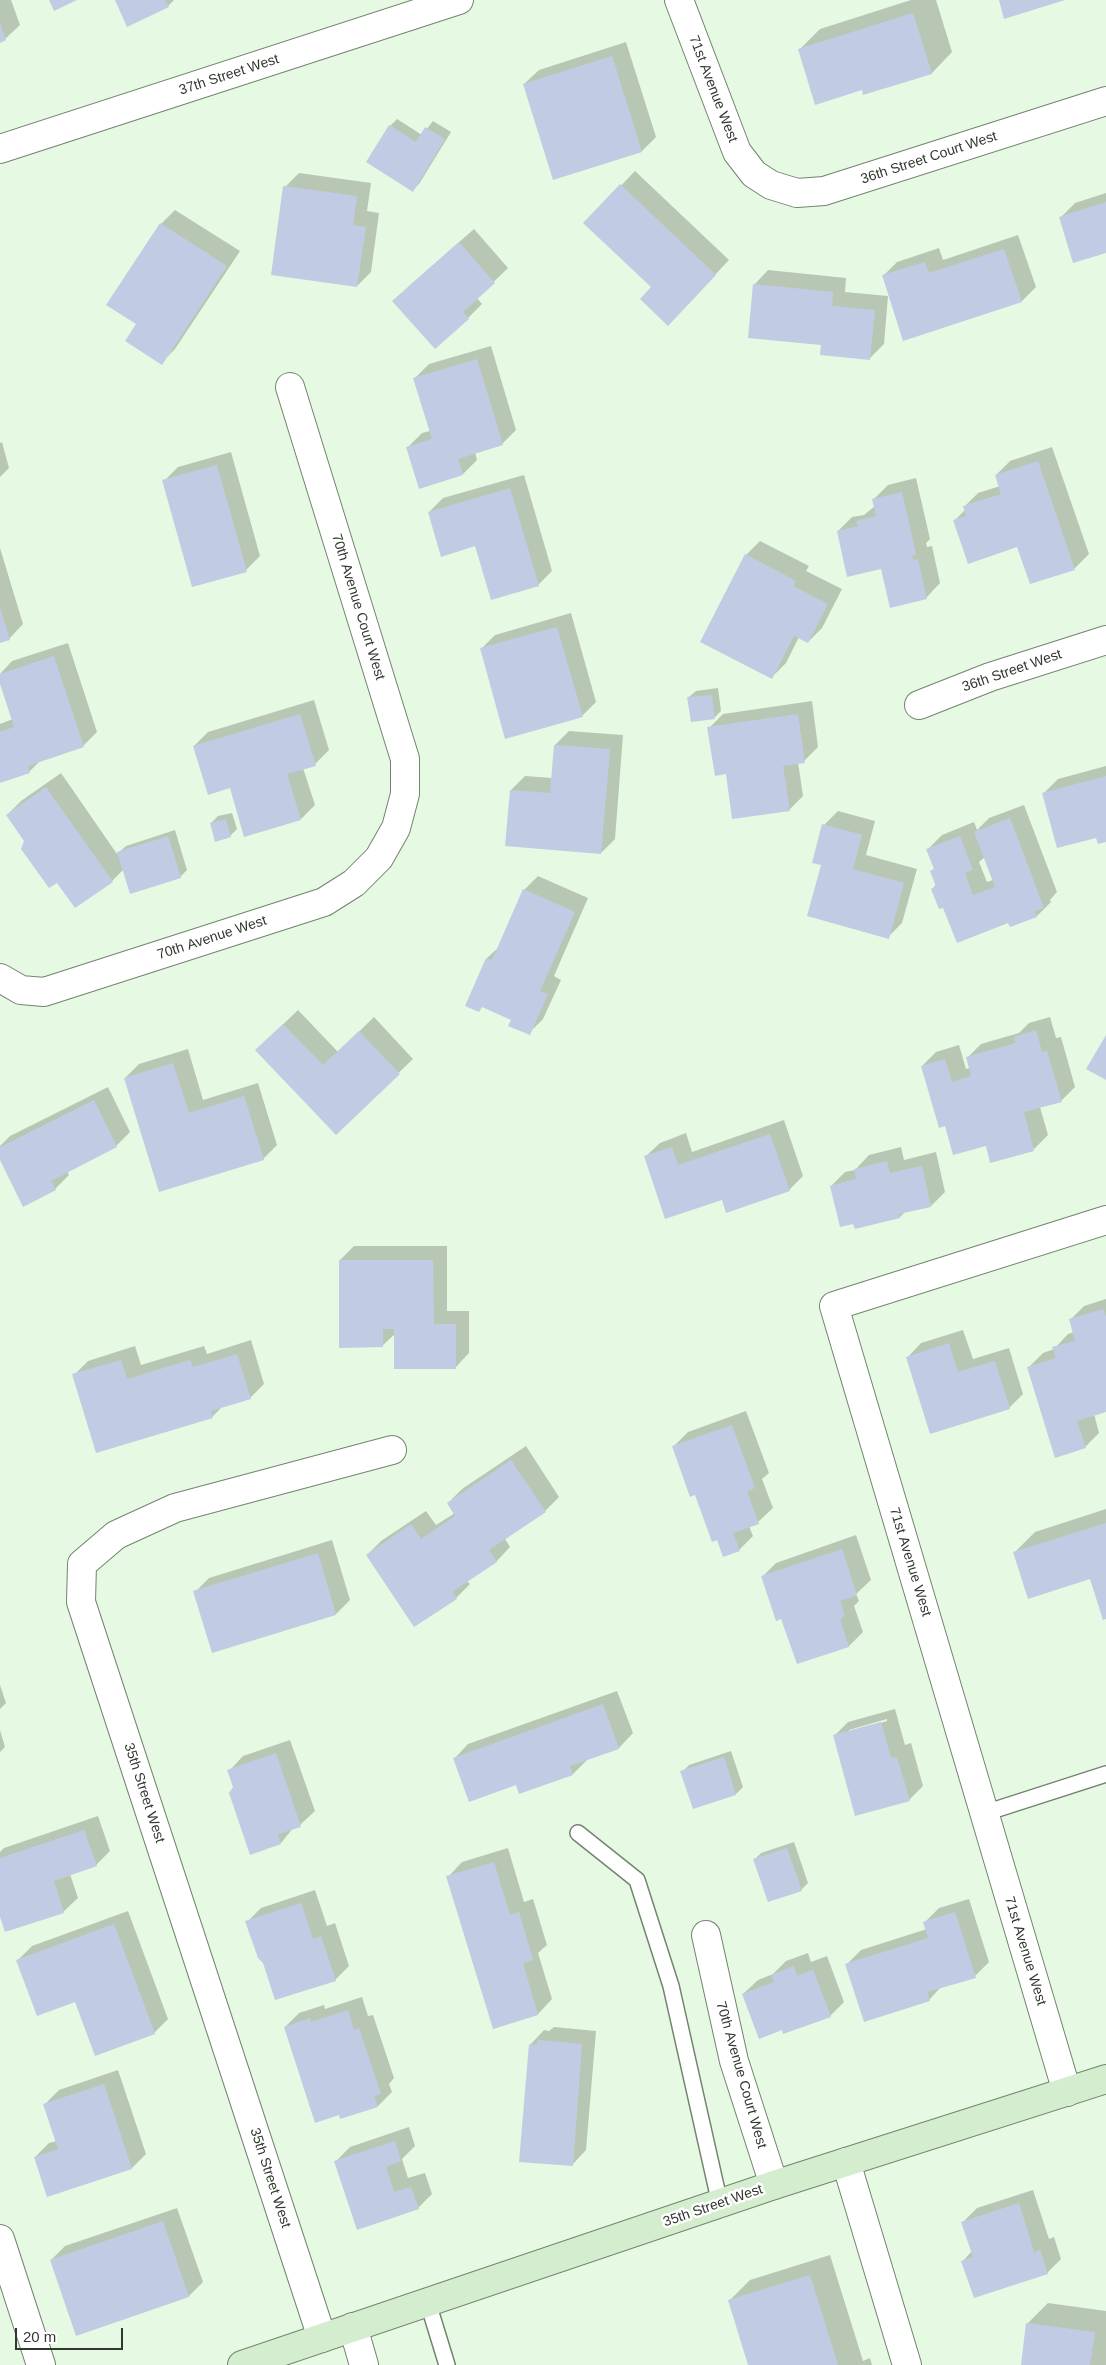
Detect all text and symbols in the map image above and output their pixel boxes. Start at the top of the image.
street label: 71st Avenue West [685,33,741,145]
street label: 37th Street West [177,51,281,99]
street label: 36th Street Court West [859,128,999,188]
street label: 70th Avenue Court West [328,532,388,682]
street label: 36th Street West [960,646,1064,696]
street label: 70th Avenue West [155,912,269,964]
street label: 71st Avenue West [885,1505,935,1619]
street label: 35th Street West [120,1741,168,1845]
street label: 71st Avenue West [1000,1894,1050,2008]
street label: 70th Avenue Court West [712,2000,770,2150]
street label: 35th Street West [246,2126,294,2230]
street label: 35th Street West [661,2181,765,2231]
scale bar [18,2318,125,2350]
text: 20 m [23,2328,56,2345]

